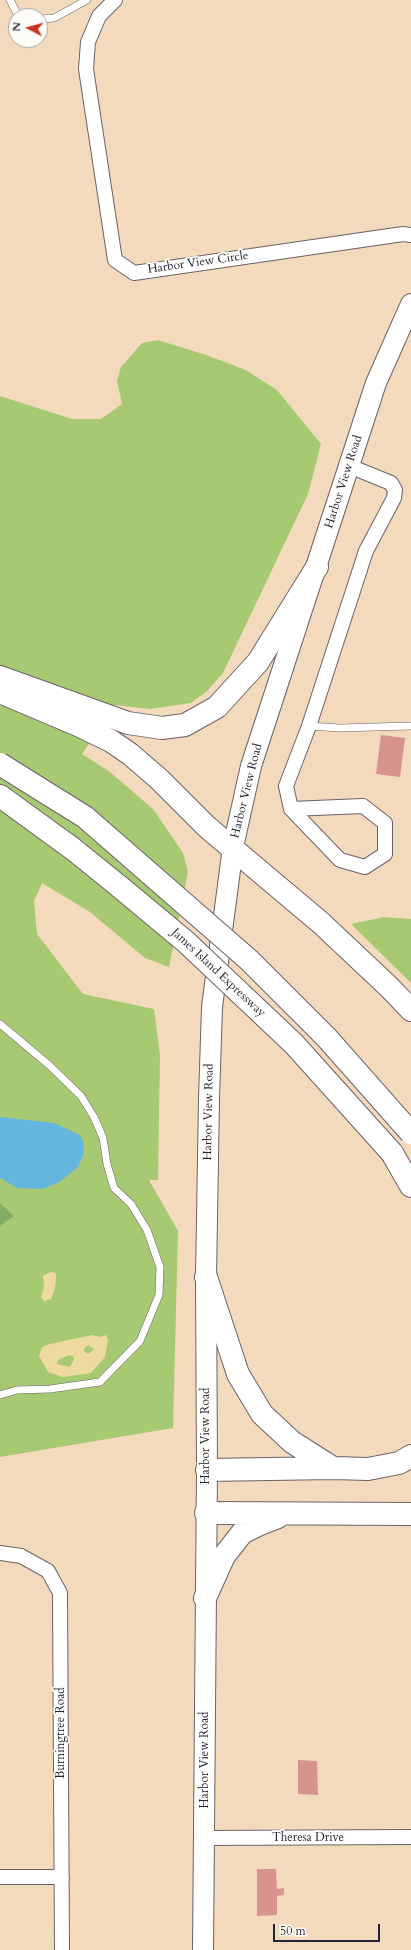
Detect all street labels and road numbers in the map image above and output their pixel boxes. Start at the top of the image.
street label: Harbor View Circle [147,249,249,277]
street label: Harbor View Road [322,434,366,530]
street label: Harbor View Road [228,742,266,840]
street label: James Island Expressway [168,926,268,1020]
street label: Harbor View Road [201,1063,217,1161]
street label: Harbor View Road [199,1388,213,1484]
street label: Burningtree Road [54,1687,68,1779]
street label: Harbor View Road [198,1712,212,1808]
street label: Theresa Drive [272,1831,344,1845]

